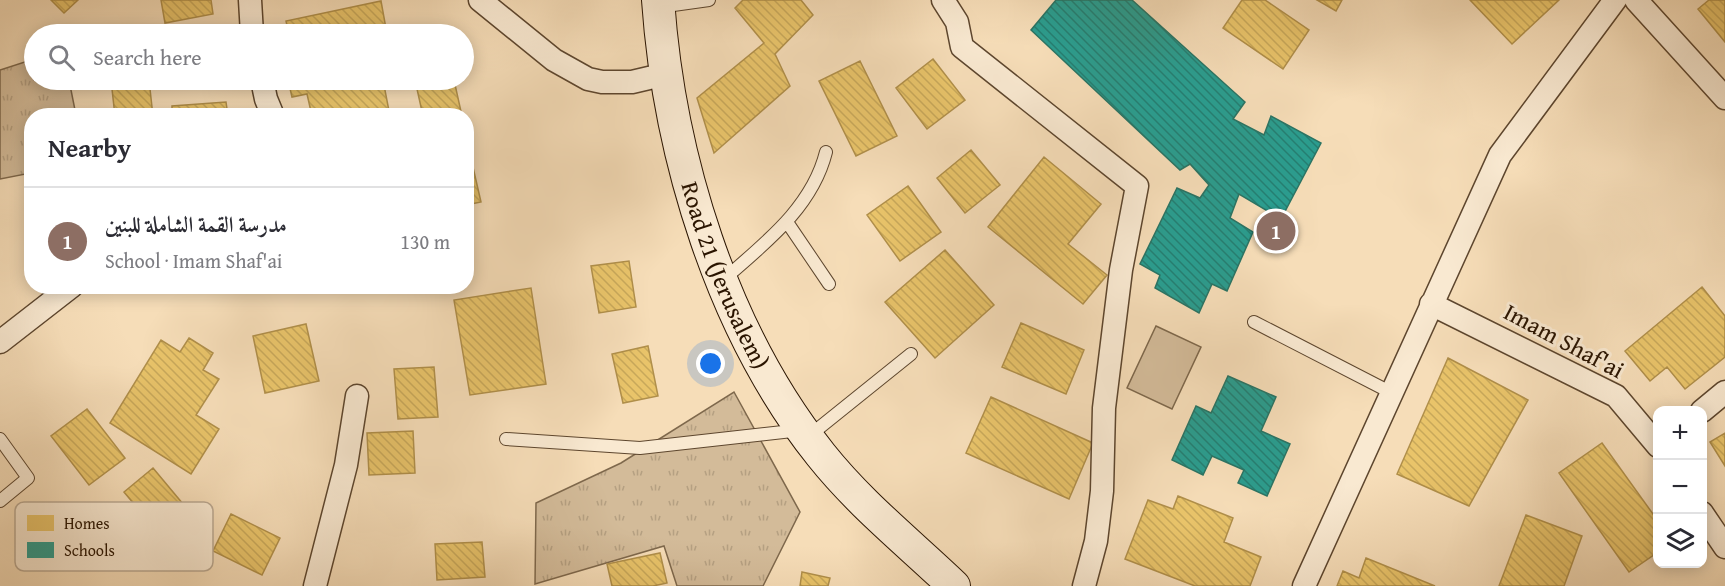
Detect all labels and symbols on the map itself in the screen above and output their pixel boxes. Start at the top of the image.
street label: Road 21 (Jerusalem) [672,177,778,375]
pin: 1 [1256,208,1296,254]
street label: Imam Shaf'ai [1498,294,1631,387]
your location [696,349,725,378]
legend [15,502,213,571]
text: Homes [64,511,110,535]
text: Schools [64,538,115,562]

